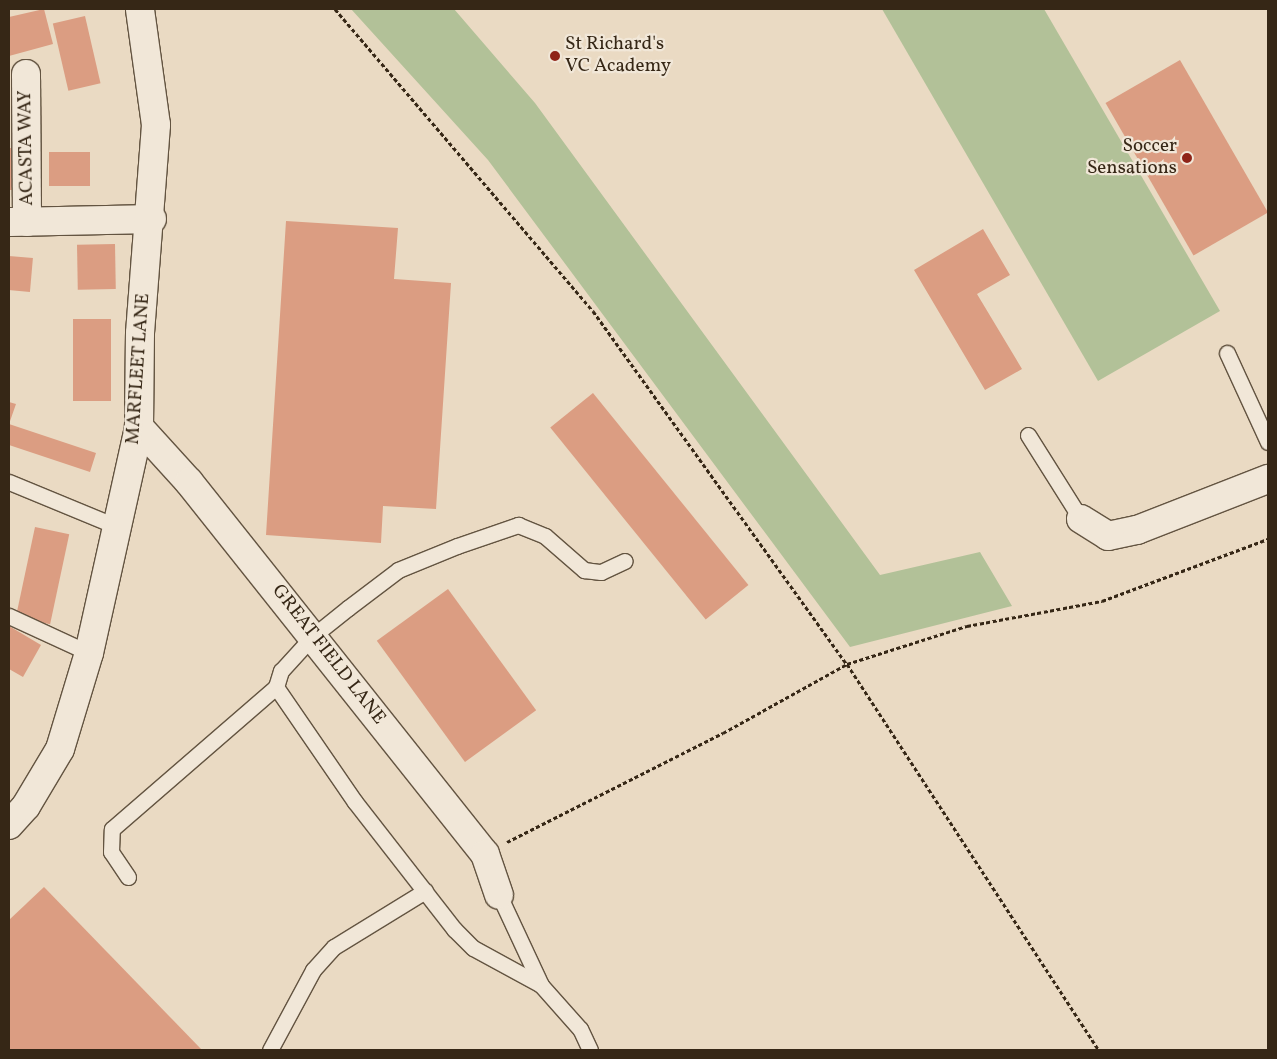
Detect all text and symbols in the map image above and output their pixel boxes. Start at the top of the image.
place label: St Richard's VC Academy [565,34,671,78]
marker: St Richard's VC Academy [549,50,561,62]
street label: ACASTA WAY [15,90,39,206]
place label: Soccer Sensations [1087,136,1177,180]
marker: Soccer Sensations [1181,152,1193,164]
street label: MARFLEET LANE [122,292,156,446]
street label: GREAT FIELD LANE [266,580,390,730]

